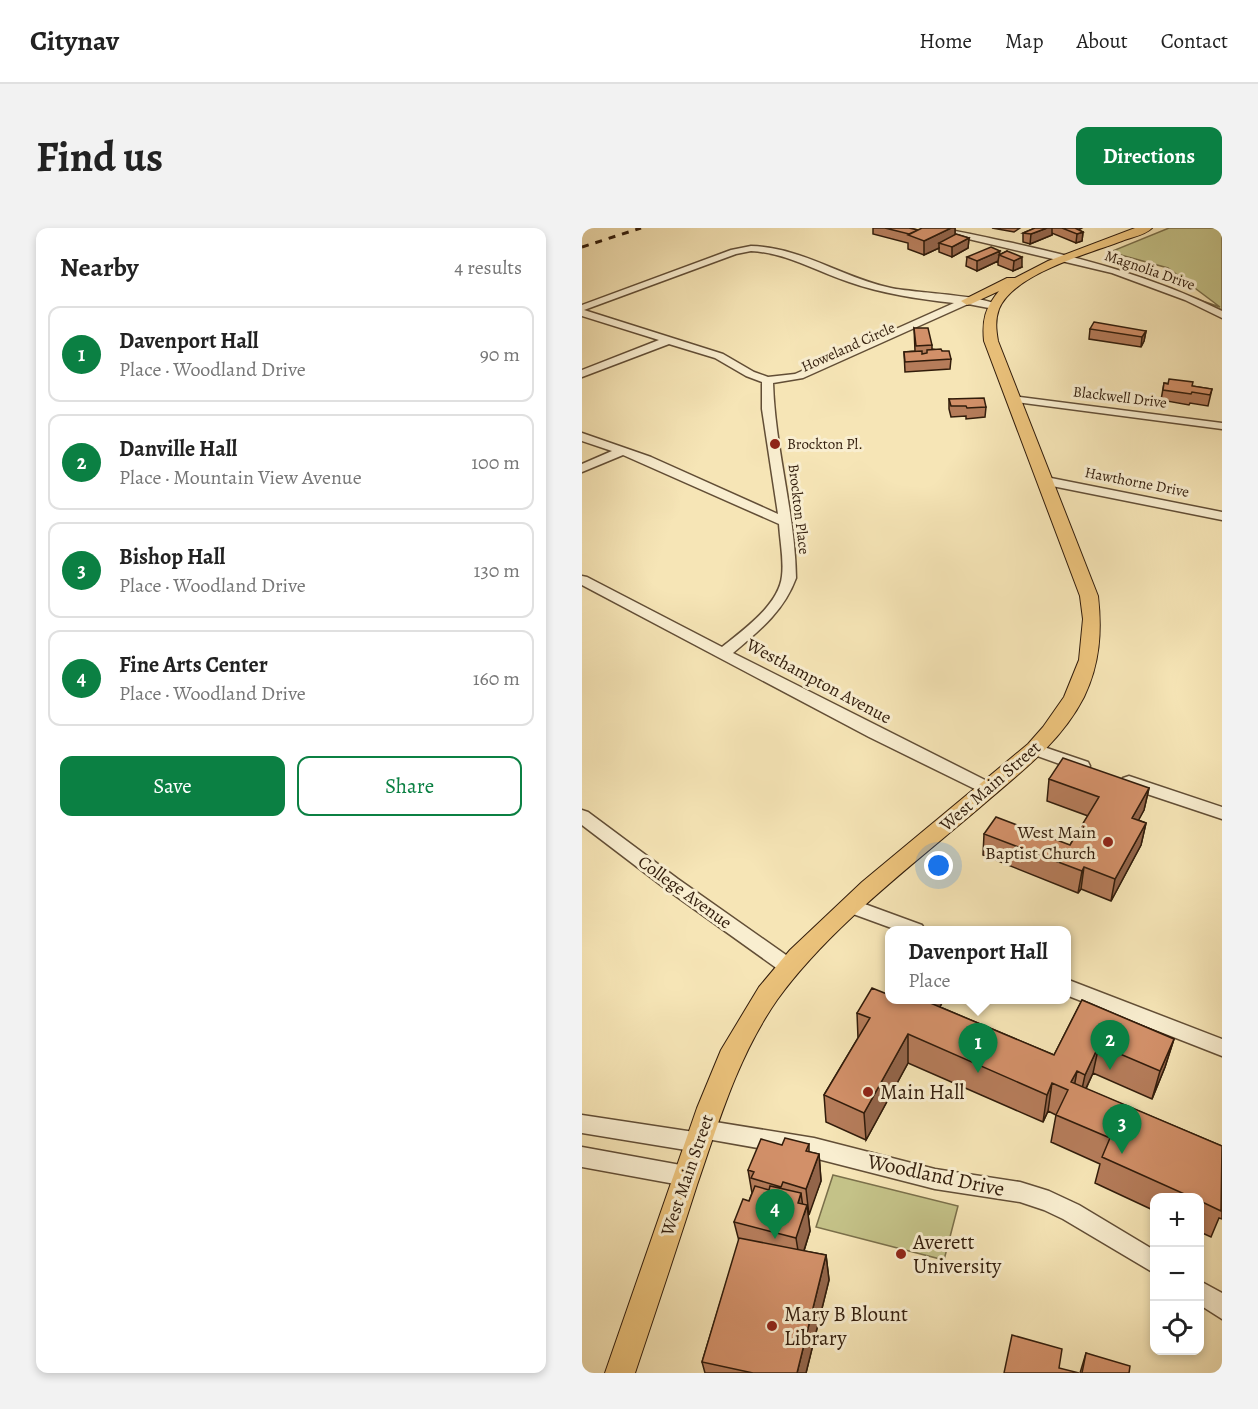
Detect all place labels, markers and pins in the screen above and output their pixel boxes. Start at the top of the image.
place label: Brockton Pl. [787,434,863,454]
marker: Brockton Pl. [768,437,782,451]
place label: West Main Baptist Church [985,820,1096,865]
marker: West Main Baptist Church [1101,835,1115,849]
pin: 2 [1090,1020,1130,1070]
pin: 1 [958,1024,998,1073]
place label: Main Hall [880,1078,964,1106]
marker: Main Hall [861,1085,875,1099]
pin: 3 [1102,1104,1142,1154]
pin: 4 [756,1190,794,1239]
place label: Averett University [912,1228,1002,1280]
marker: Averett University [894,1247,908,1261]
place label: Mary B Blount Library [784,1300,908,1352]
marker: Mary B Blount Library [765,1319,779,1333]

